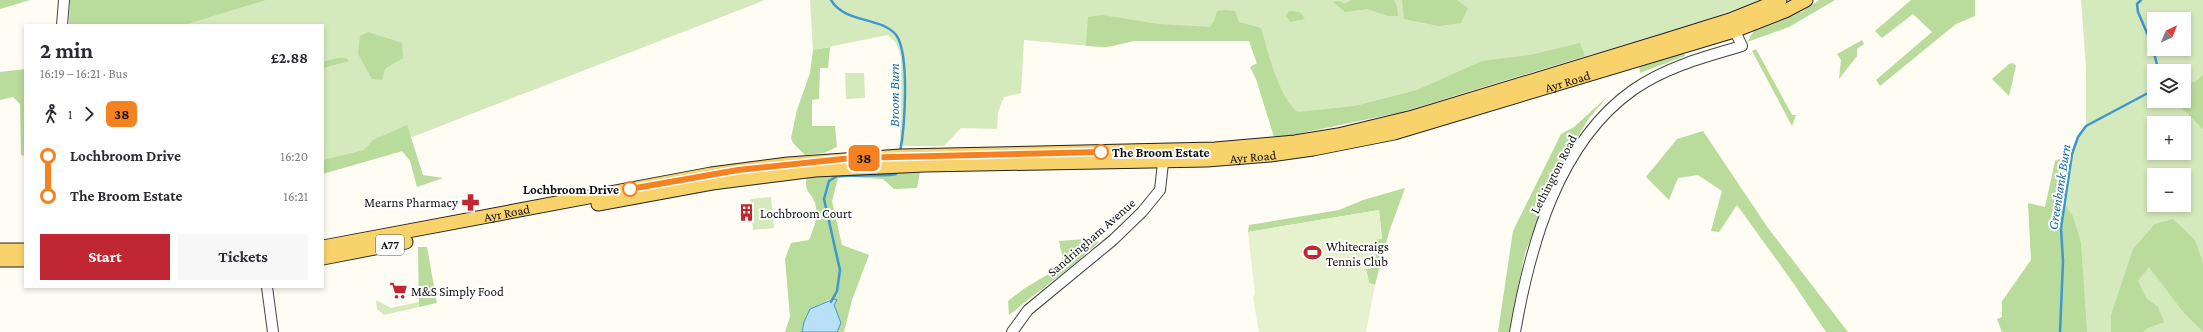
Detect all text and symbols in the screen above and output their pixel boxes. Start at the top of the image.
north arrow [2147,12,2191,56]
map controls [2147,12,2191,212]
text: 2 min [40,38,93,63]
text: £2.88 [271,50,308,66]
water label: Broom Burn [886,63,902,127]
button: layers [2147,64,2191,108]
text: 16:19 – 16:21 · Bus [40,66,128,81]
street label: Ayr Road [1543,68,1592,95]
icon: walk [40,103,62,125]
icon: forward [78,103,100,125]
text: 38 [114,106,129,122]
text: 1 [68,107,72,122]
button: + [2147,116,2191,160]
street label: Lethington Road [1527,132,1580,216]
water label: Greenbank Burn [2044,143,2074,231]
marker: The Broom Estate [1093,144,1109,160]
line badge: 38 [846,145,882,171]
place label: The Broom Estate [1112,145,1210,160]
street label: Ayr Road [1229,147,1277,166]
text: Lochbroom Drive [70,148,181,164]
text: 16:20 [281,149,308,164]
text: 38 [857,150,871,166]
button: − [2147,168,2191,212]
marker: Lochbroom Drive [622,181,638,197]
place label: Lochbroom Drive [523,182,619,197]
text: The Broom Estate [70,188,183,204]
text: 16:21 [284,189,308,204]
pharmacy icon: Mearns Pharmacy [461,192,481,212]
place label: Mearns Pharmacy [364,195,459,210]
street label: Sandringham Avenue [1044,195,1138,280]
street label: Ayr Road [483,201,531,225]
building icon: Lochbroom Court [737,203,757,223]
place label: Lochbroom Court [760,206,853,221]
button: Start [40,234,170,280]
button: Tickets [178,234,308,280]
road number: A77 [376,235,404,255]
place label: Whitecraigs Tennis Club [1326,239,1389,269]
sports icon: Whitecraigs Tennis Club [1303,243,1323,263]
supermarket icon: M&S Simply Food [388,281,408,301]
place label: M&S Simply Food [411,284,504,299]

